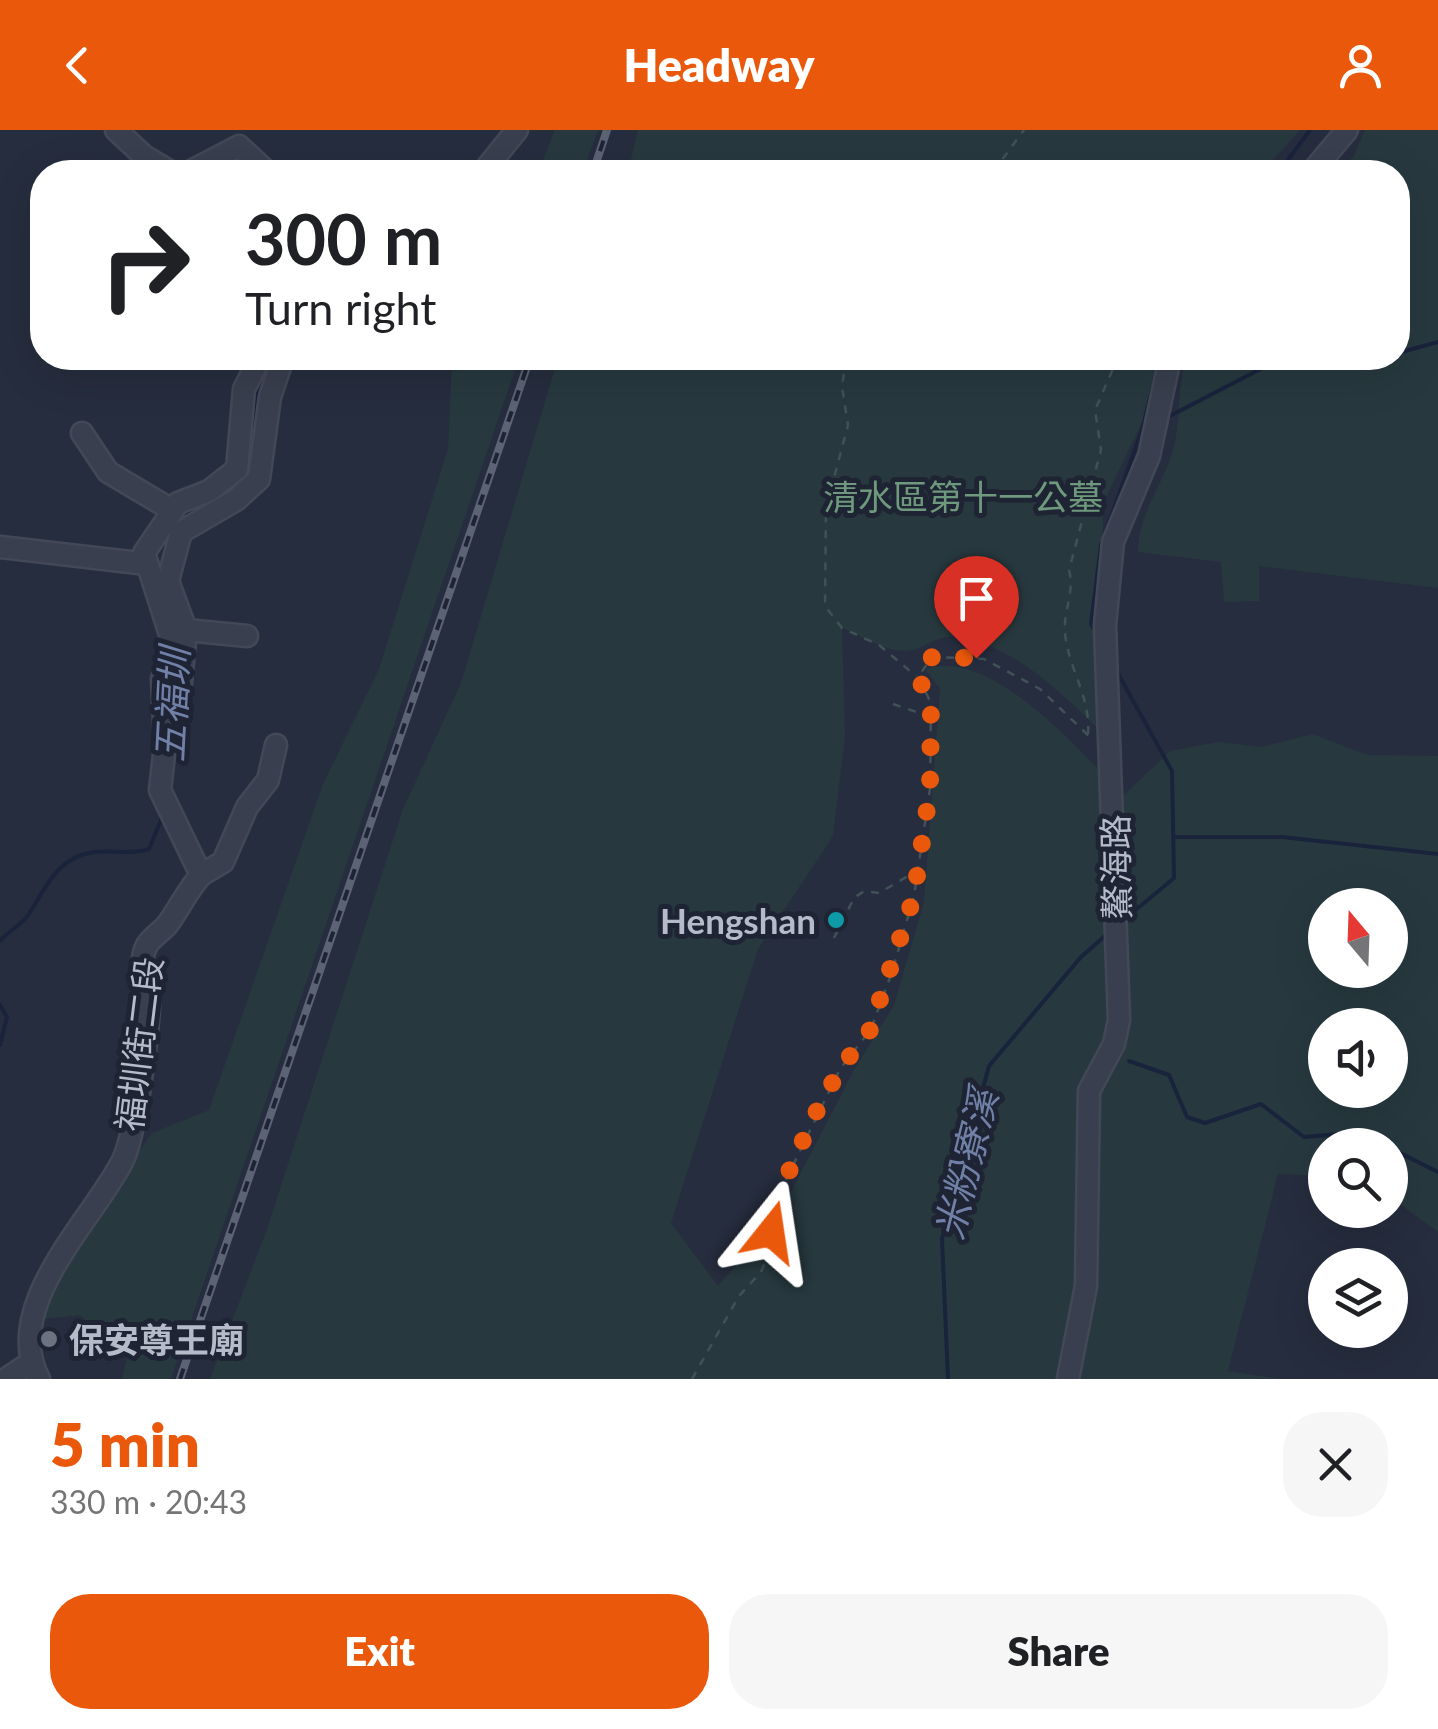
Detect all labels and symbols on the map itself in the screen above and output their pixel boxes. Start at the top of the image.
park label: 清水區第十一公墓 [823,475,1103,517]
pin [934,556,1019,659]
water label: 五福圳 [145,642,197,763]
street label: 鰲海路 [1093,814,1137,920]
north arrow [1308,888,1408,988]
place label: Hengshan [660,899,816,941]
marker: Hengshan [825,909,847,931]
street label: 福圳街二段 [106,955,170,1133]
water label: 米粉寮溪 [924,1080,1007,1243]
position arrow [719,1180,823,1284]
place label: 保安尊王廟 [69,1318,244,1360]
marker: 保安尊王廟 [38,1328,60,1350]

